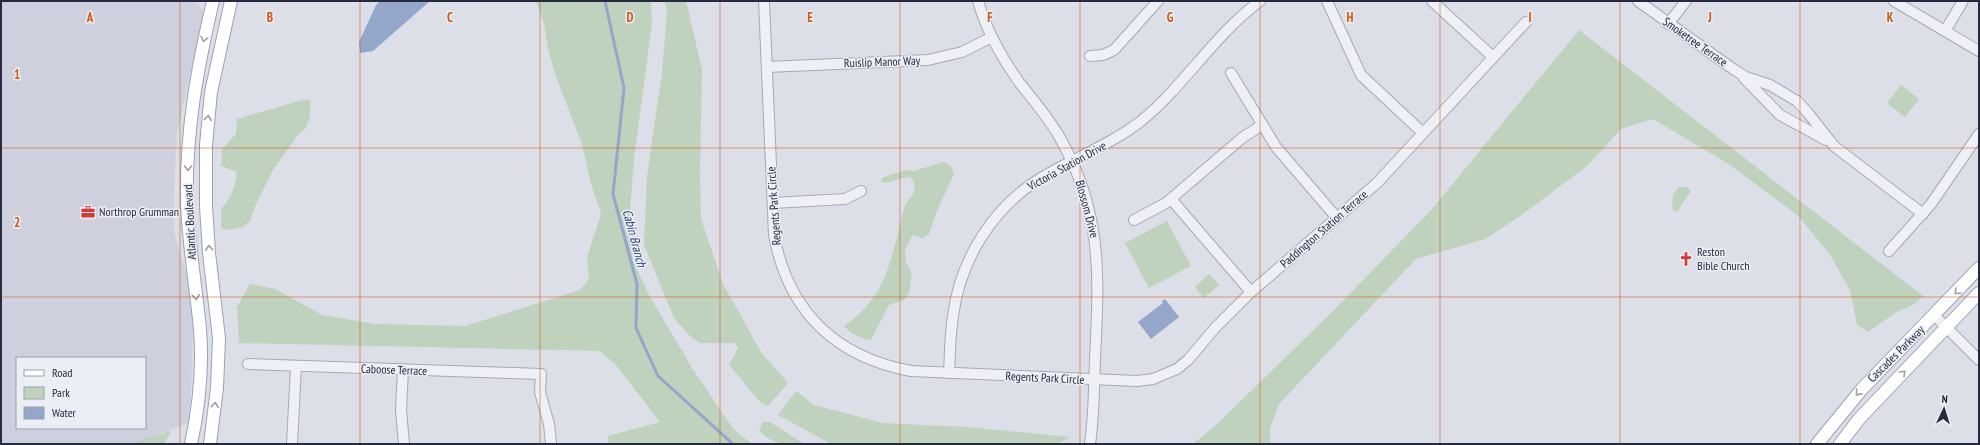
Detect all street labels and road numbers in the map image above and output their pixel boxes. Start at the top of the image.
street label: Smoketree Terrace [1660,14,1731,69]
street label: Ruislip Manor Way [844,53,921,70]
street label: Victoria Station Drive [1024,138,1109,194]
street label: Regents Park Circle [763,166,784,246]
street label: Blossom Drive [1073,178,1102,239]
street label: Atlantic Boulevard [180,184,199,260]
street label: Paddington Station Terrace [1277,187,1370,271]
street label: Cascades Parkway [1864,322,1928,385]
street label: Caboose Terrace [361,361,428,378]
street label: Regents Park Circle [1005,368,1085,387]

